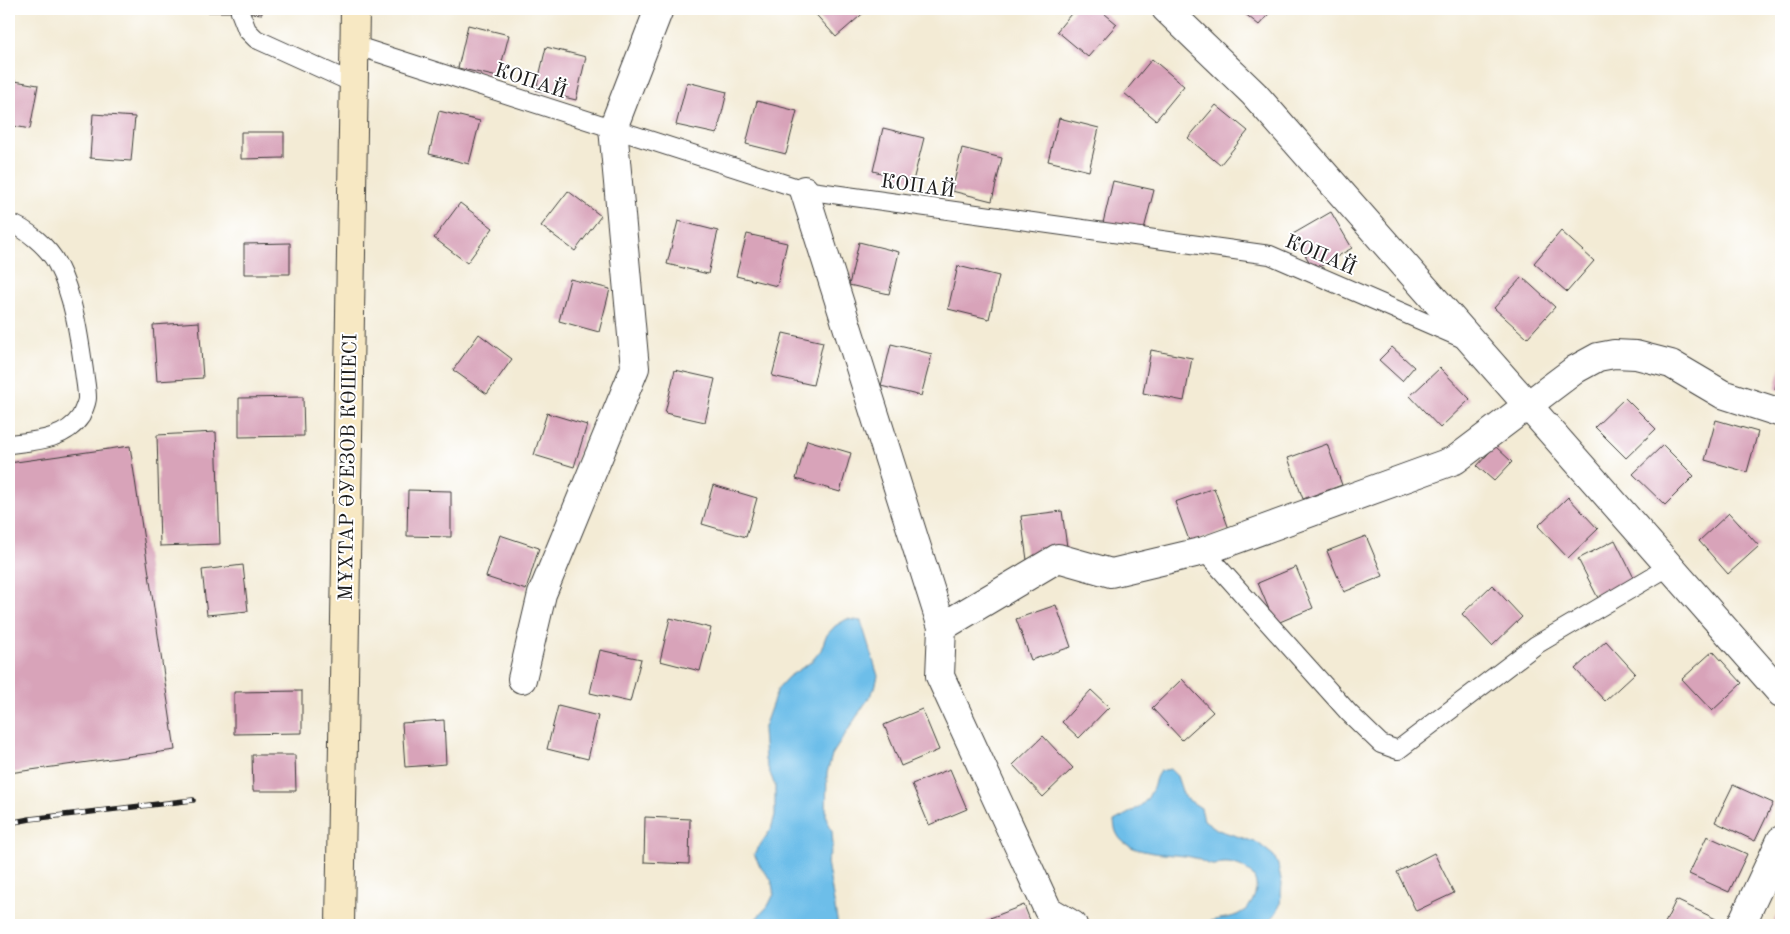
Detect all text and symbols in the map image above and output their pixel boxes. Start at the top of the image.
street label: КОПАЙ [492,58,570,103]
street label: КОПАЙ [879,169,957,202]
street label: КОПАЙ [1282,229,1360,280]
street label: МҰХТАР ӘУЕЗОВ КӨШЕСІ [337,333,361,601]

